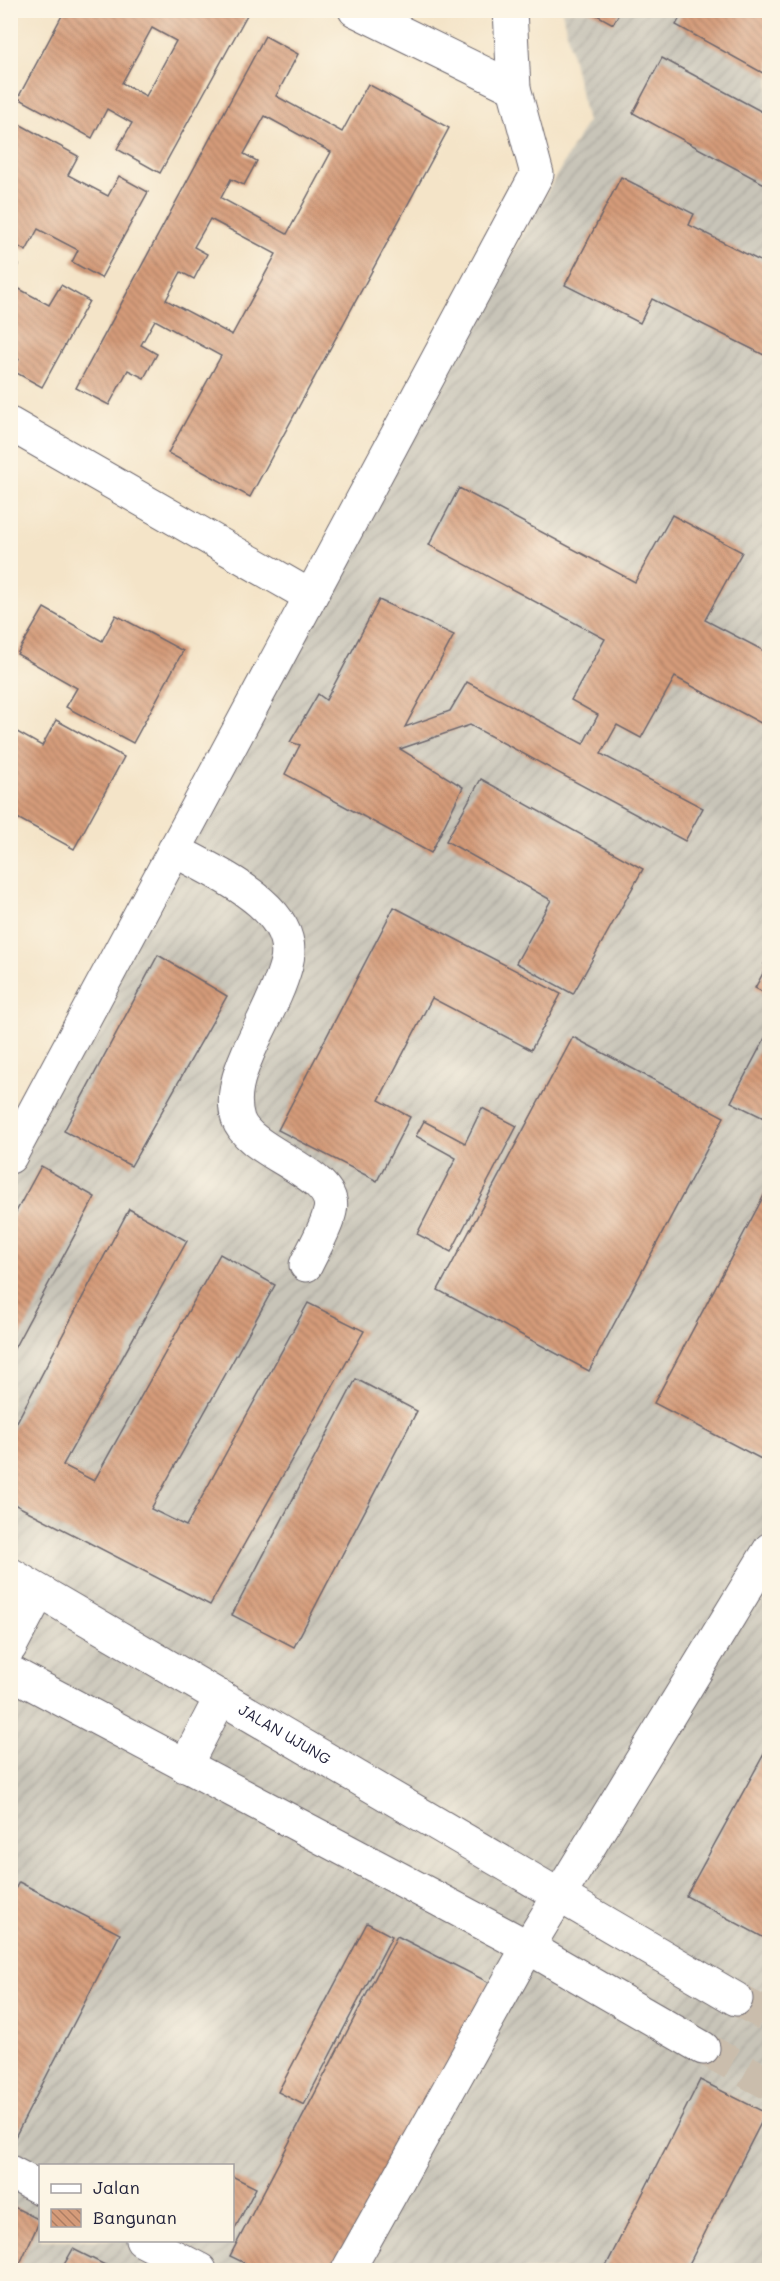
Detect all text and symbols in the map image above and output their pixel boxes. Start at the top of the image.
street label: JALAN UJUNG [235,1699,335,1769]
legend [39,2164,234,2242]
text: Jalan [93,2175,140,2199]
text: Bangunan [93,2205,177,2229]

